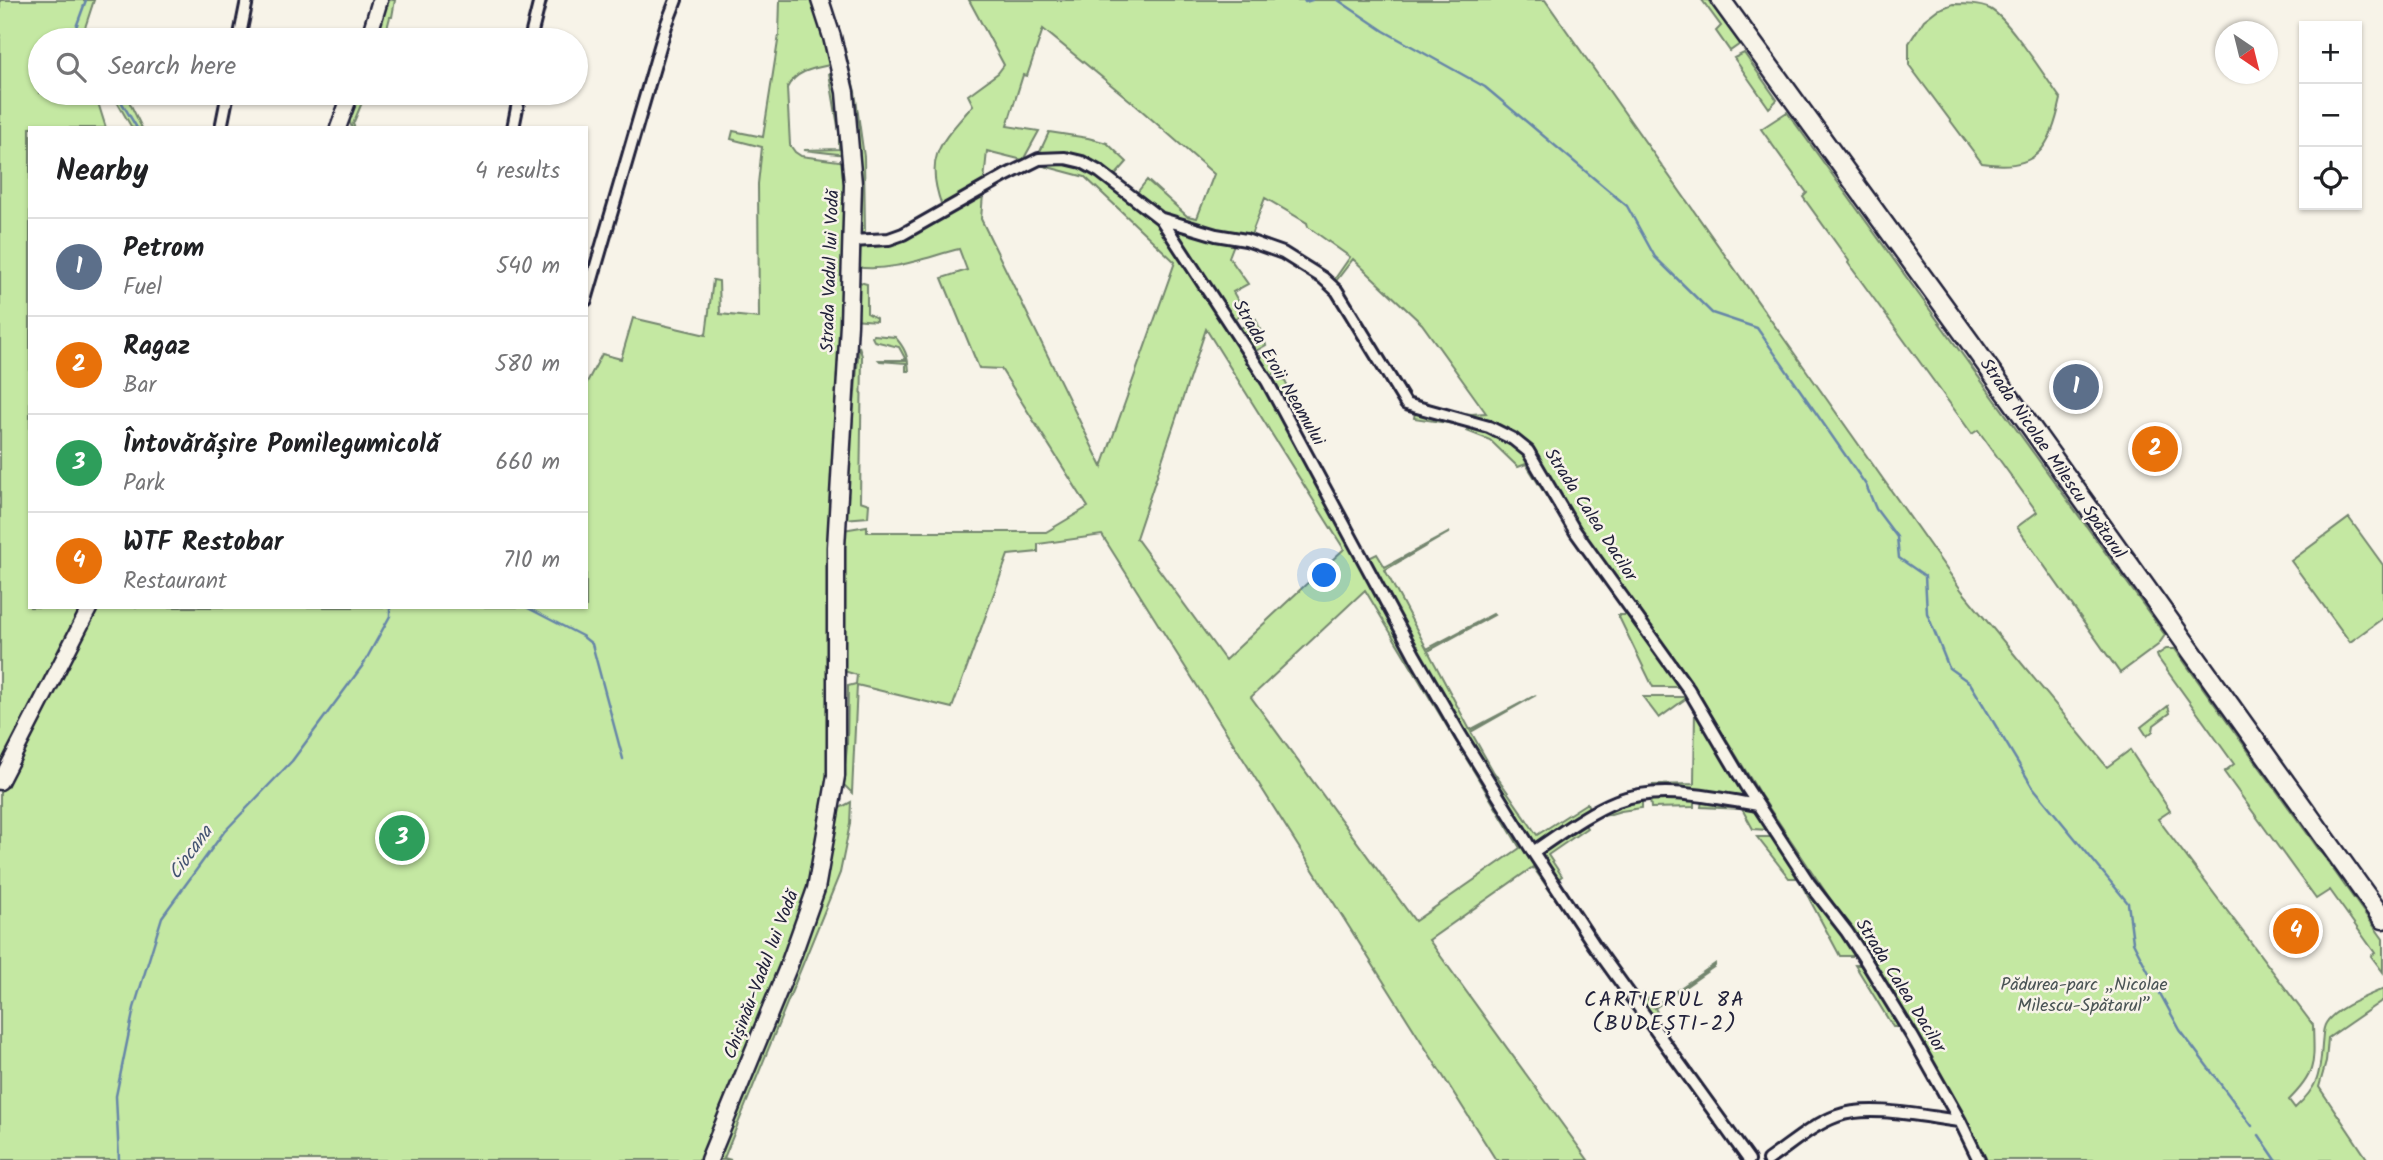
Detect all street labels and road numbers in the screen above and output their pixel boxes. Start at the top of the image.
street label: Strada Vadul lui Vodă [814,188,848,353]
street label: Strada Eroii Neamului [1224,294,1332,452]
street label: Strada Nicolae Milescu Spătarul [1971,352,2133,566]
street label: Strada Calea Dacilor [1536,443,1645,588]
street label: Chișinău-Vadul lui Vodă [716,885,808,1064]
street label: Strada Calea Dacilor [1847,913,1954,1060]

